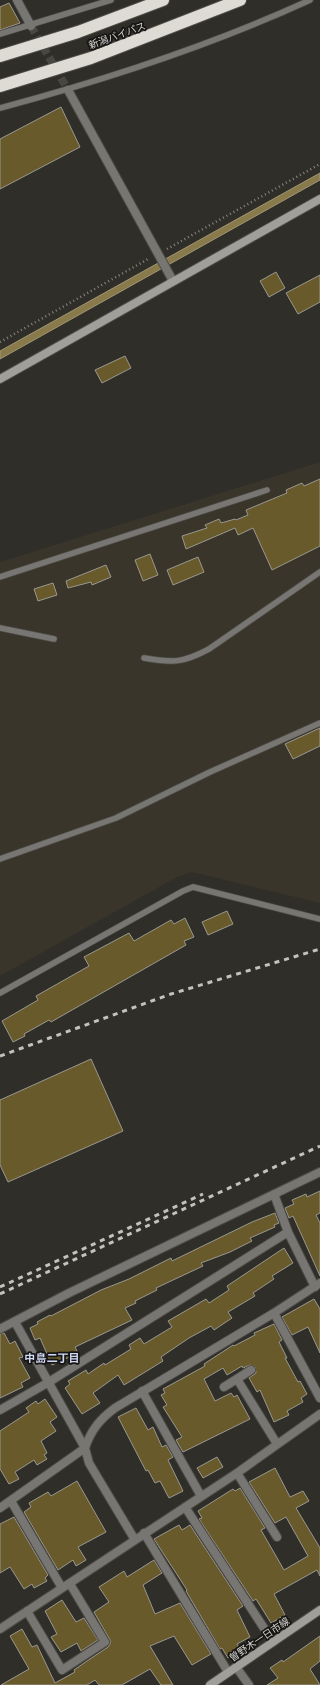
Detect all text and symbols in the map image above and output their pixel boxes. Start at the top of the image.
street label: 新潟バイパス [87,18,147,52]
district label: 中島二丁目 [25,1350,80,1365]
street label: 曽野木一日市線 [226,1614,292,1664]

